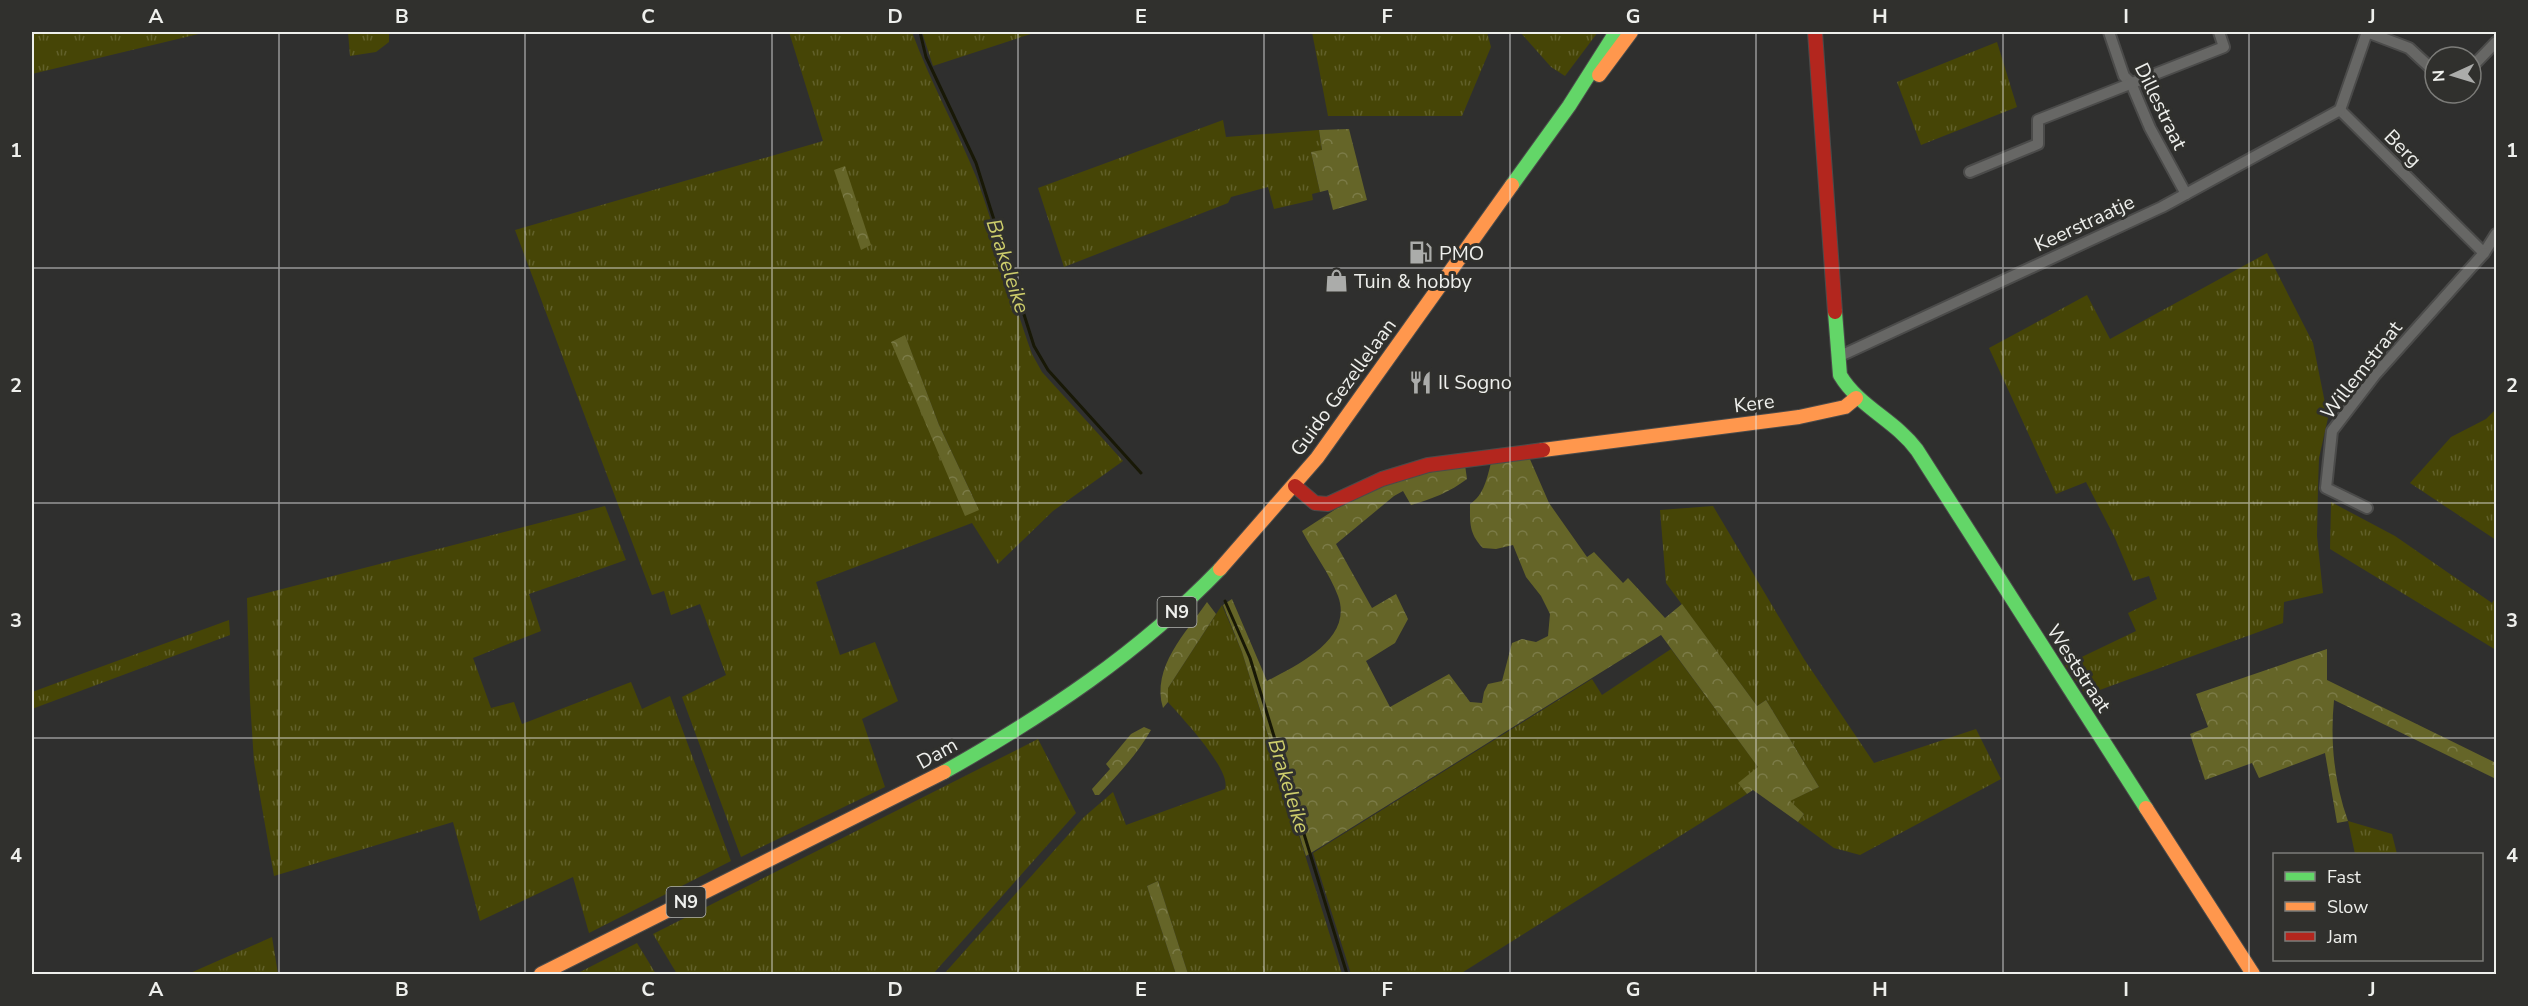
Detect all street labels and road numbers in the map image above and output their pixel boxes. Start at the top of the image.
street label: Dillestraat [2128,58,2194,155]
street label: Berg [2378,124,2427,173]
street label: Keerstraatje [2030,188,2139,258]
street label: Guido Gezellelaan [1284,313,1403,462]
street label: Willemstraat [2314,315,2409,425]
street label: Kere [1732,388,1776,419]
road number: N9 [1158,597,1196,627]
street label: Weststraat [2040,619,2118,718]
street label: Dam [912,731,962,776]
road number: N9 [666,887,706,917]

